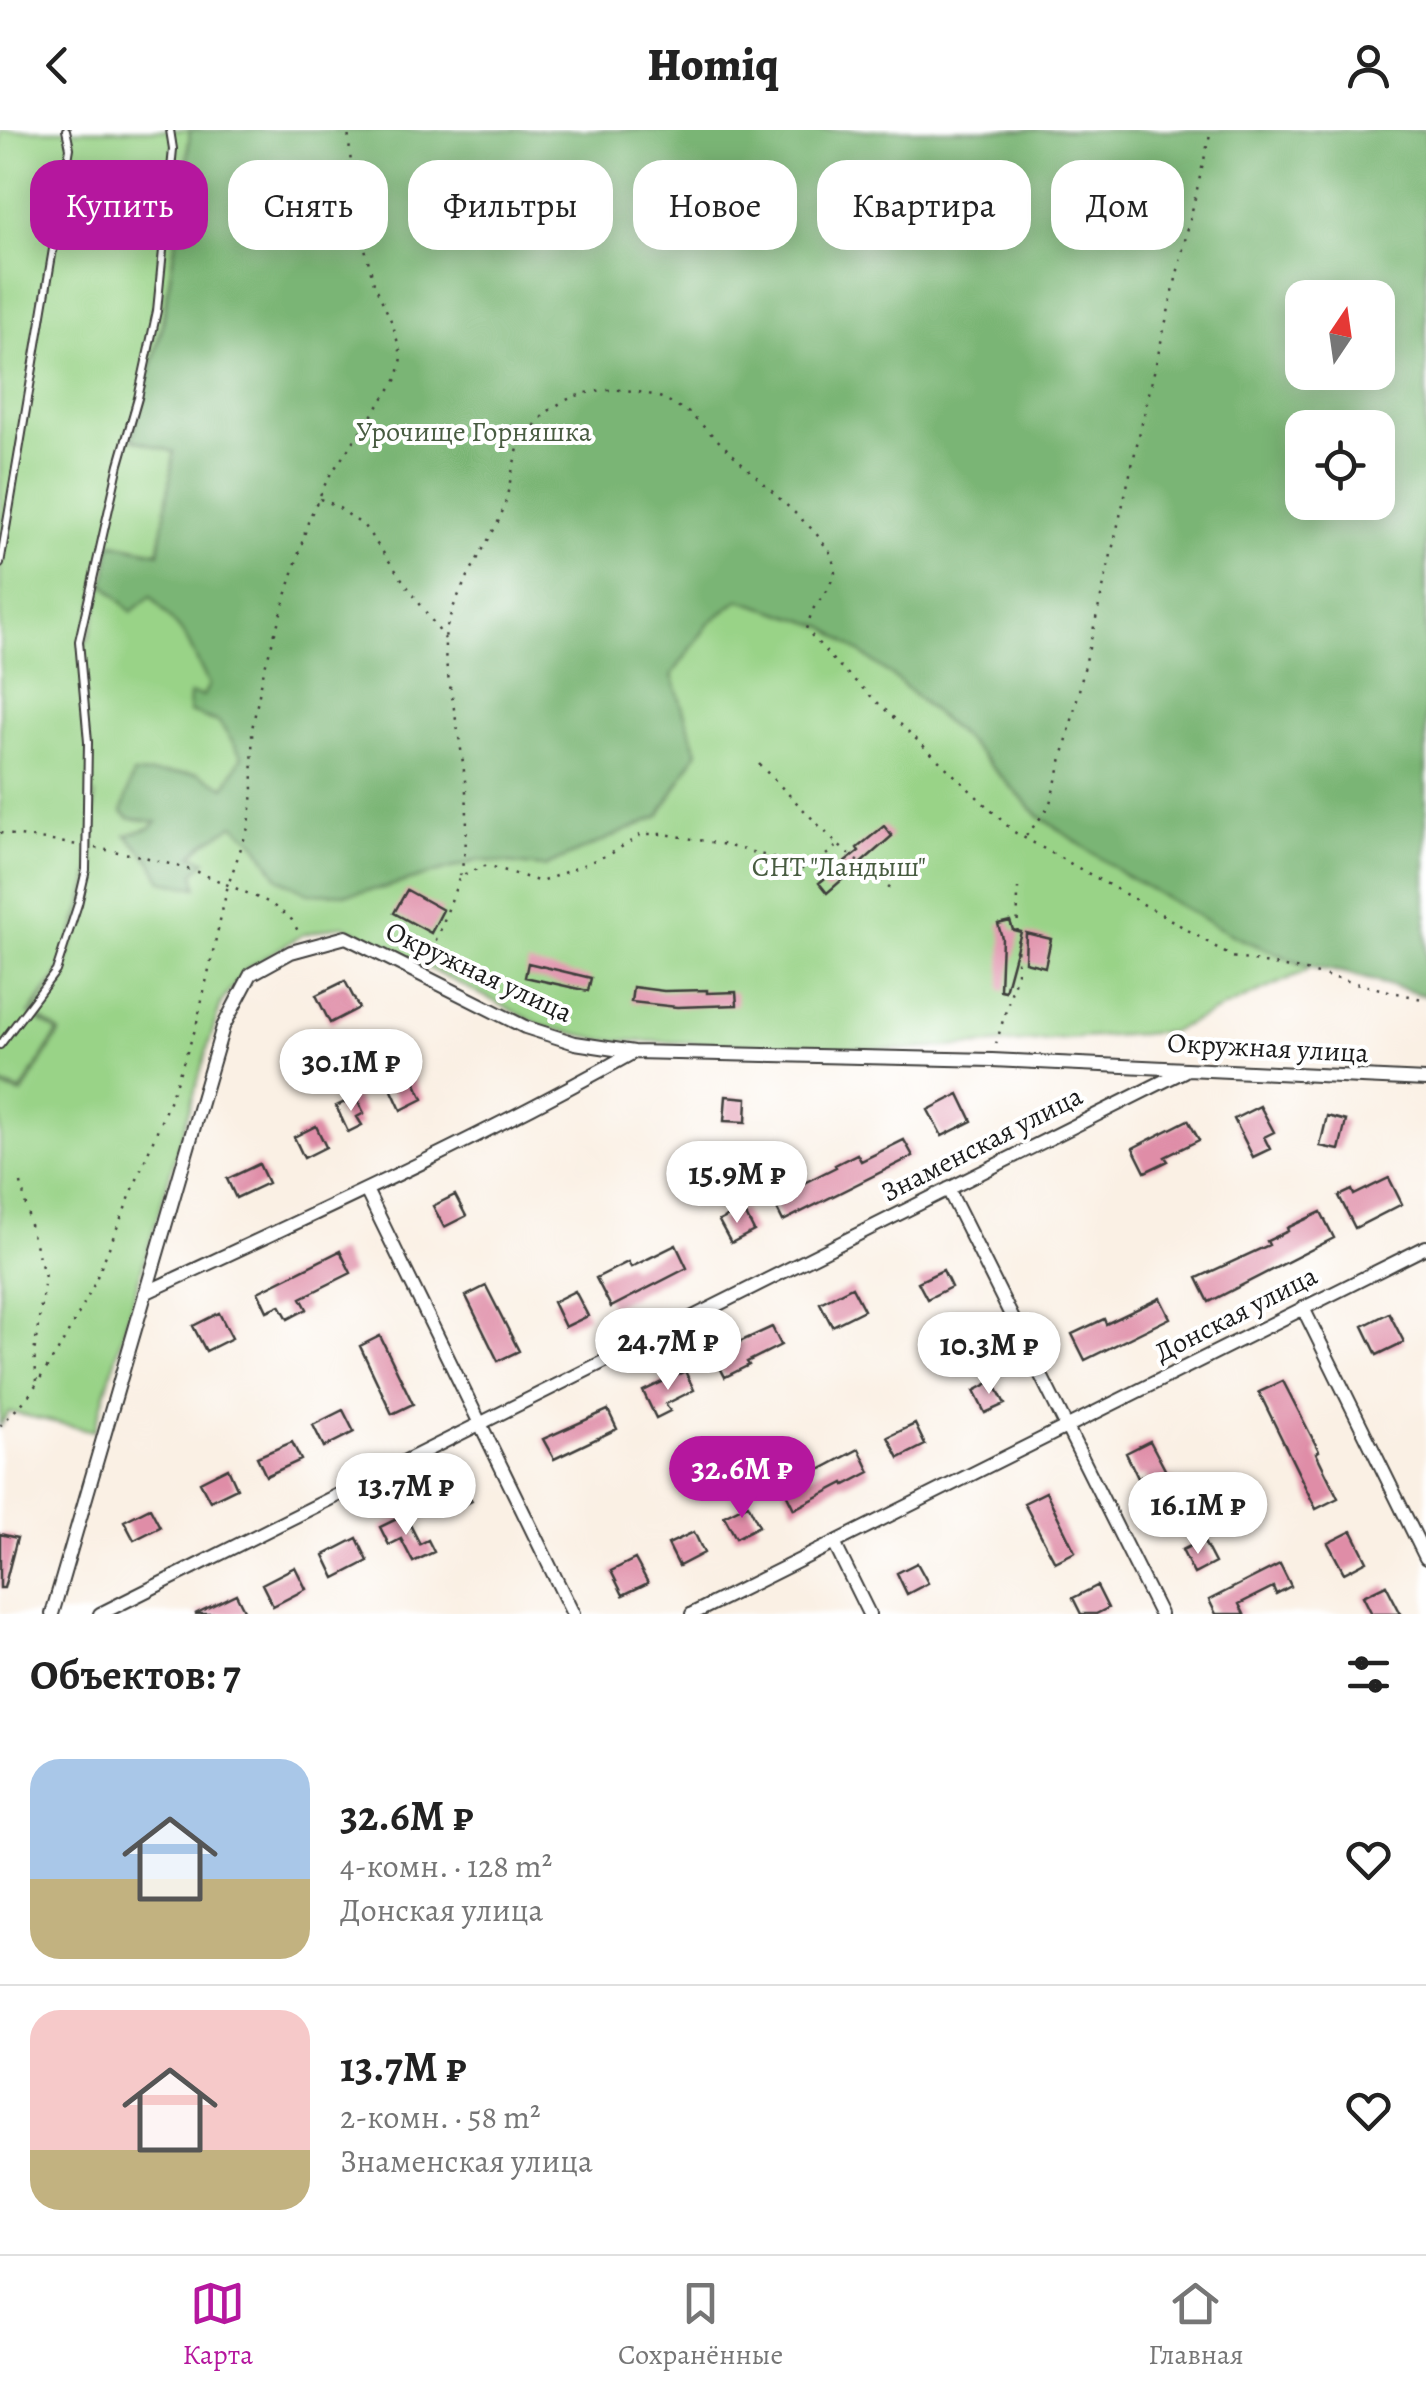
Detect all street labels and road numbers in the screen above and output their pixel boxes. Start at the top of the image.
street label: Окружная улица [380,912,579,1032]
street label: Окружная улица [1166,1024,1370,1072]
street label: Знаменская улица [875,1077,1089,1211]
street label: Донская улица [1148,1257,1324,1371]

